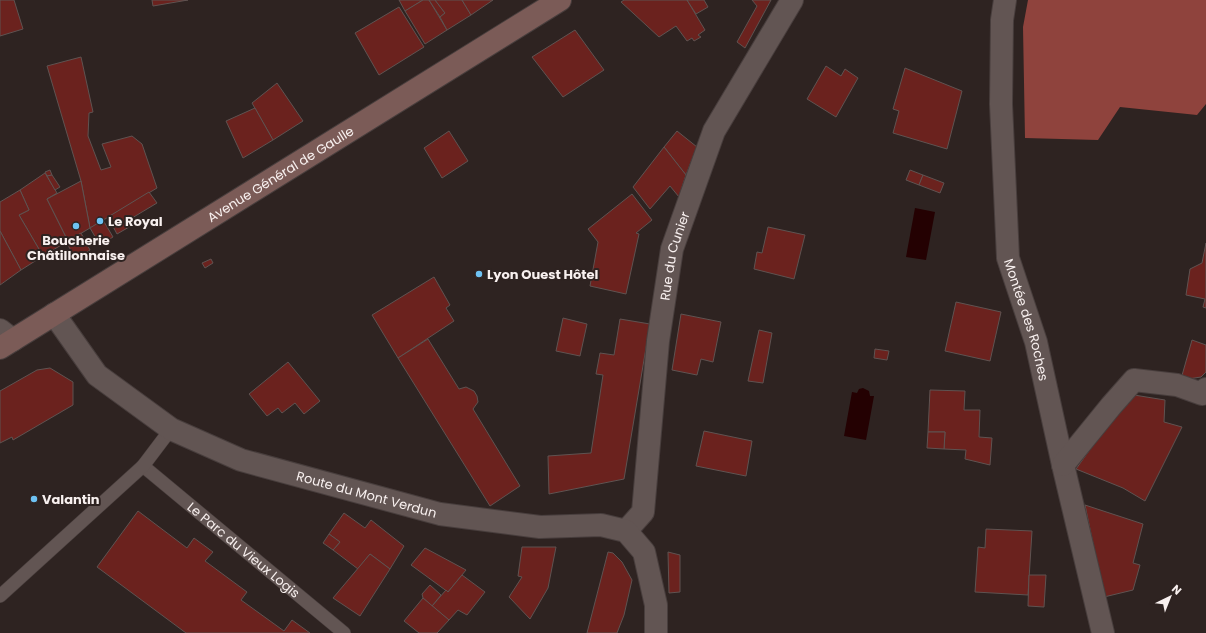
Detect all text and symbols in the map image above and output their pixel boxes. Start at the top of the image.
street label: Avenue Général de Gaulle [203,121,357,227]
street label: Rue du Cunier [655,209,694,302]
place label: Le Royal [108,212,163,231]
marker: Le Royal [95,216,105,226]
marker: Boucherie Châtillonnaise [71,221,81,231]
place label: Boucherie Châtillonnaise [27,231,125,265]
street label: Montée des Roches [999,256,1054,383]
place label: Lyon Ouest Hôtel [487,265,599,284]
marker: Lyon Ouest Hôtel [474,269,484,279]
street label: Route du Mont Verdun [294,466,439,522]
place label: Valantin [42,490,100,509]
marker: Valantin [29,494,39,504]
street label: Le Parc du Vieux Logis [183,497,304,602]
north arrow [1150,577,1190,617]
text: N [1168,581,1185,598]

